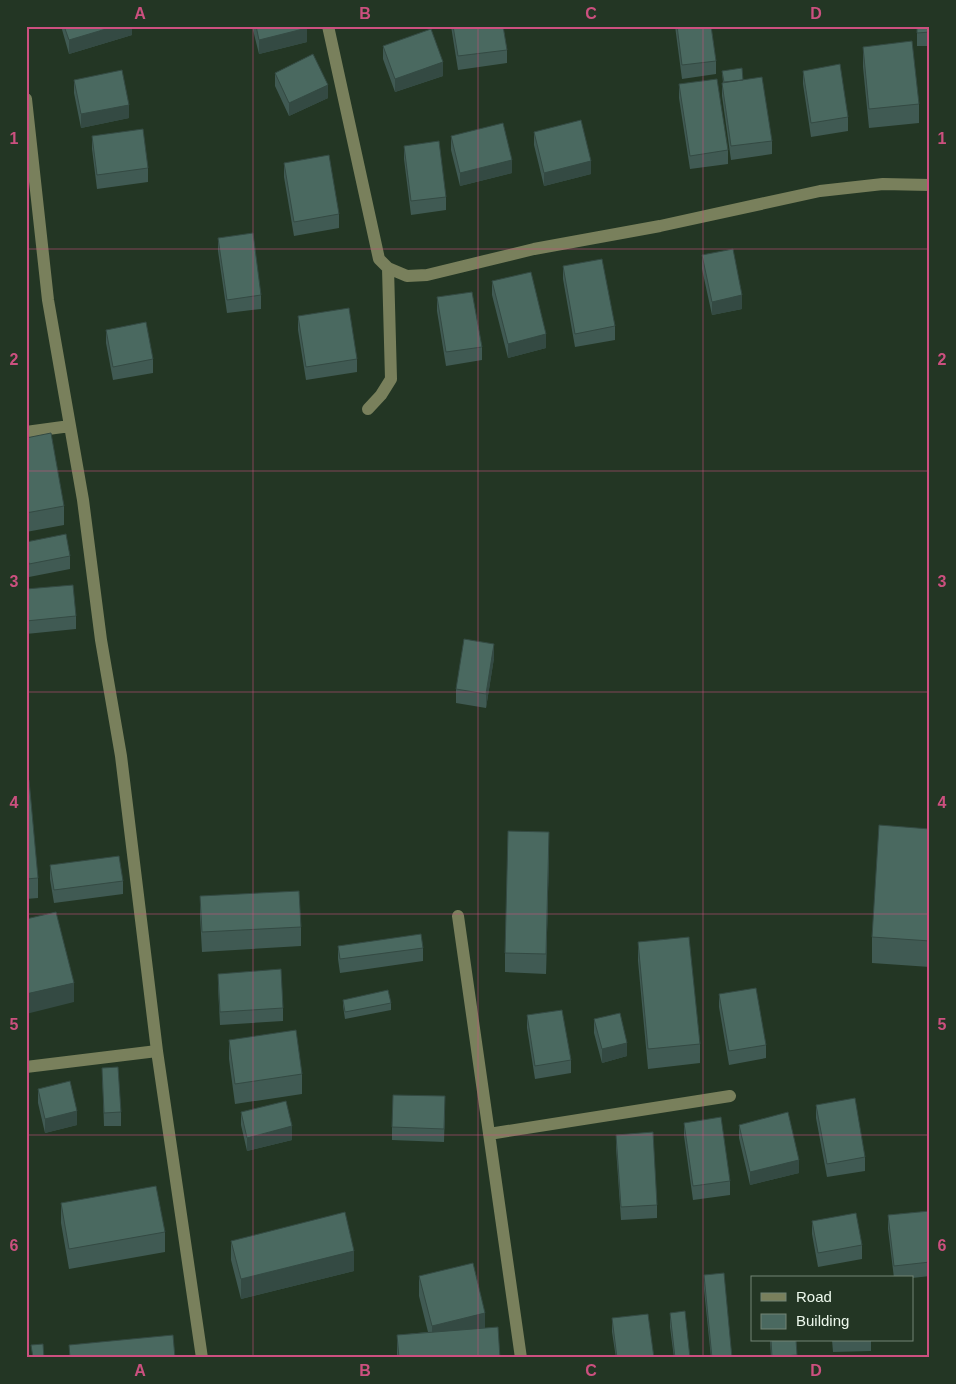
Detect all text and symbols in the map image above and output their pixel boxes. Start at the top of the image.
text: A [134,5,146,22]
text: B [359,5,371,22]
text: C [585,5,597,22]
text: D [810,5,822,22]
text: 1 [10,130,19,147]
text: 1 [938,130,947,147]
text: 2 [10,351,19,368]
text: 2 [938,351,947,368]
text: 3 [10,573,19,590]
text: 3 [938,573,947,590]
text: 4 [10,794,19,811]
text: 4 [938,794,947,811]
text: 5 [10,1016,19,1033]
text: 5 [938,1016,947,1033]
text: 6 [10,1237,19,1254]
text: 6 [938,1237,947,1254]
legend [751,1276,914,1342]
text: Road [796,1288,832,1305]
text: Building [796,1312,849,1329]
text: A [134,1362,146,1379]
text: B [359,1362,371,1379]
text: C [585,1362,597,1379]
text: D [810,1362,822,1379]

